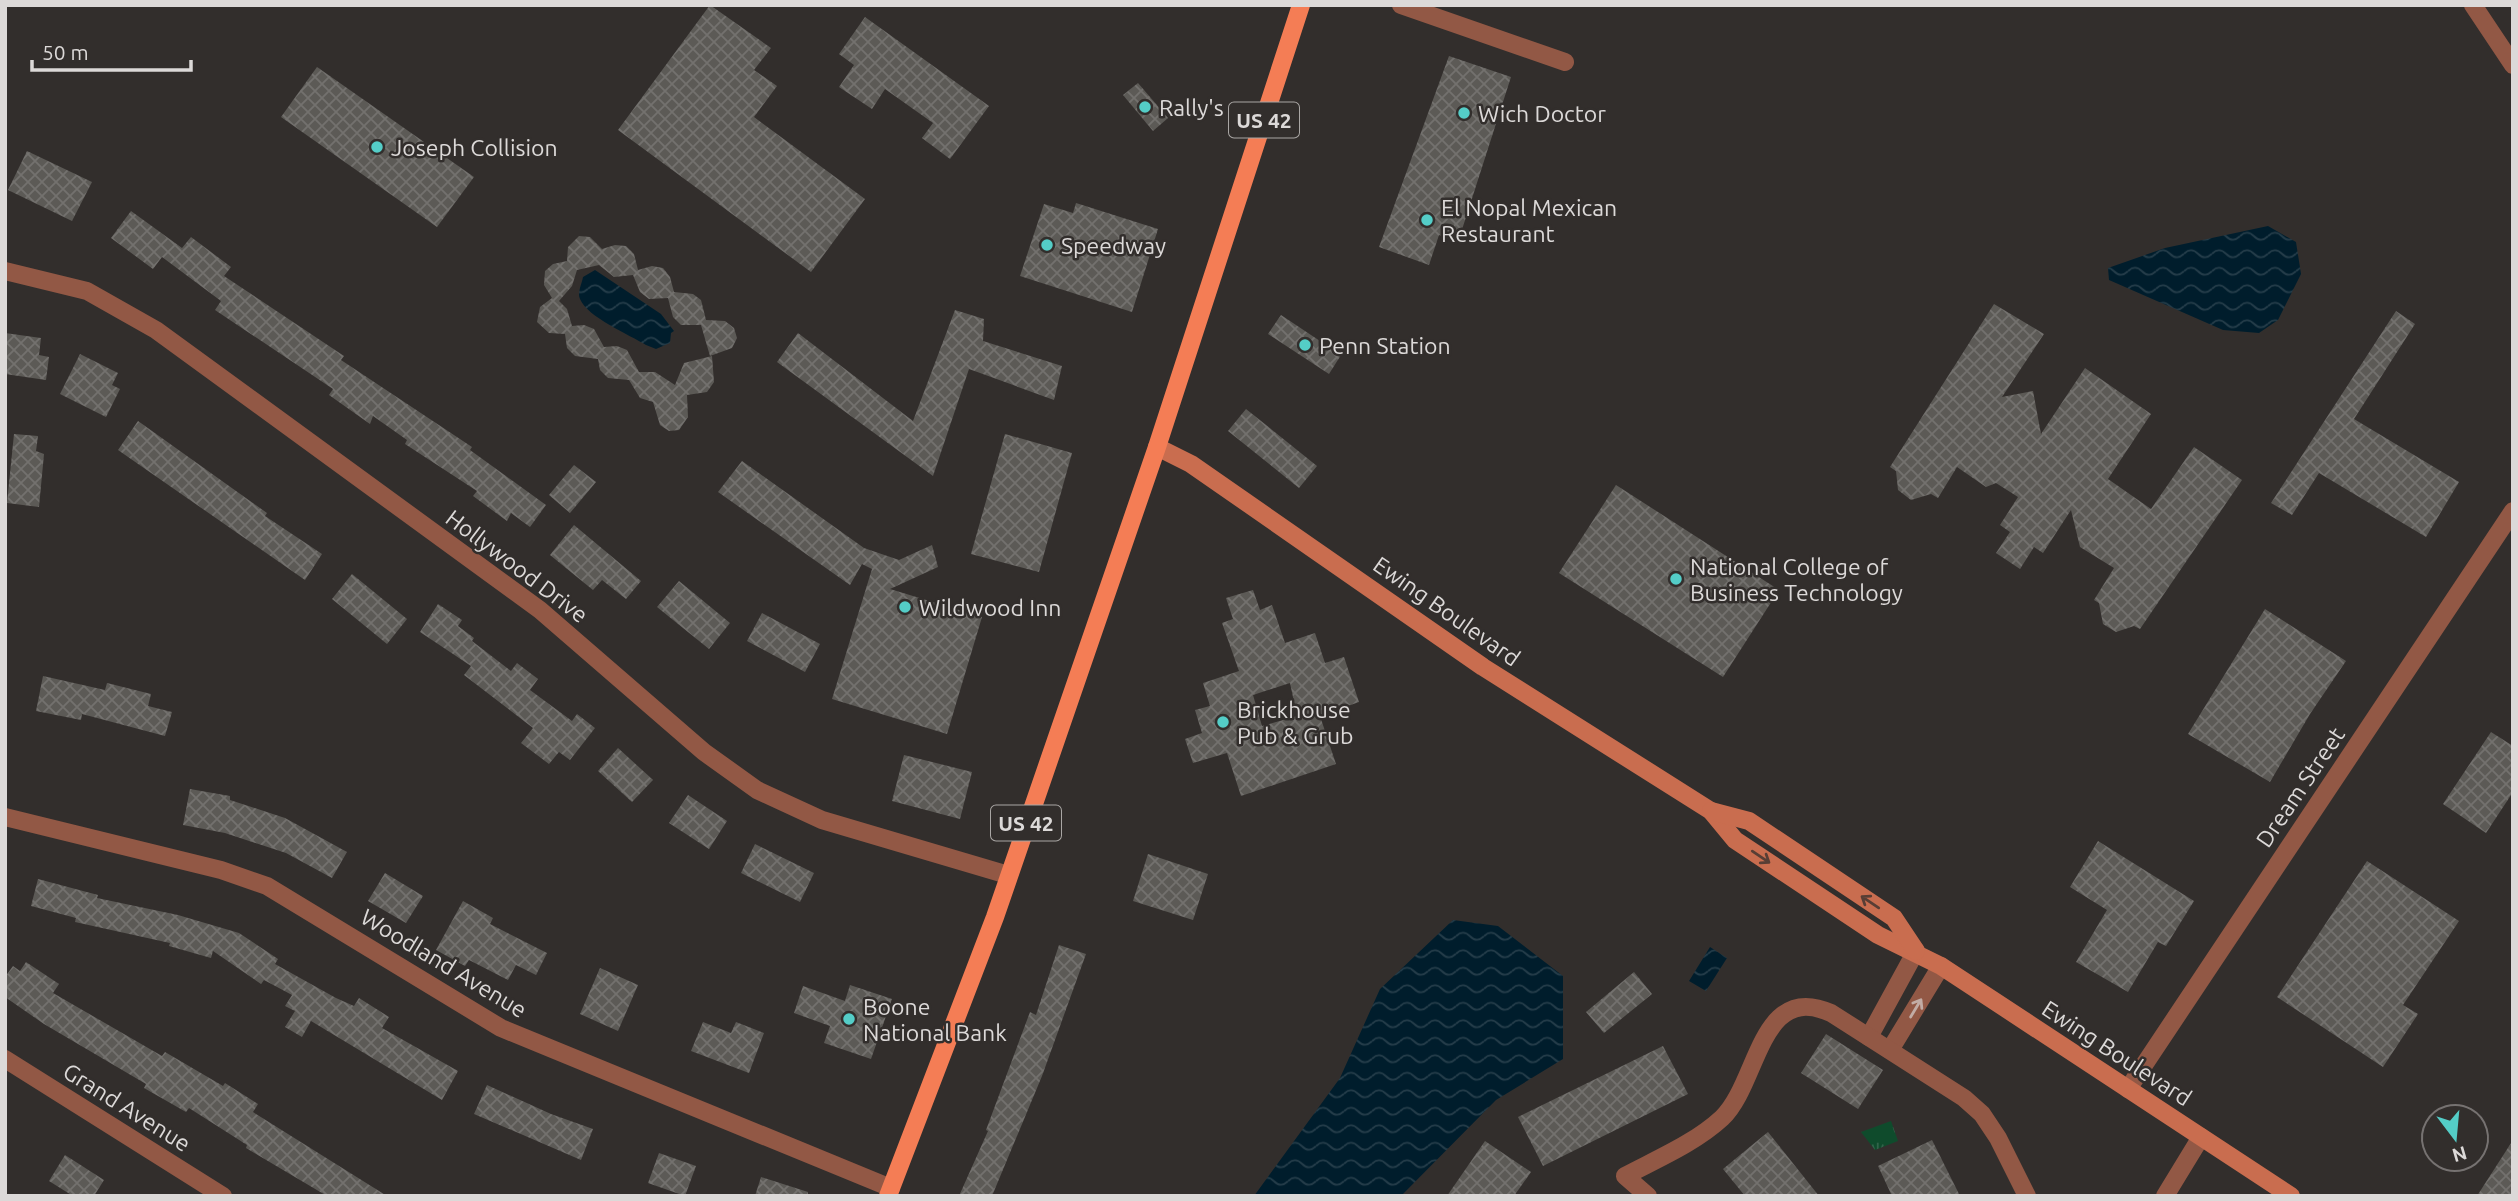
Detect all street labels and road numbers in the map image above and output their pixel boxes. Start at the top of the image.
road number: US 42 [1229,102,1299,138]
street label: Hollywood Drive [441,505,593,627]
street label: Ewing Boulevard [1369,551,1525,671]
street label: Dream Street [2251,722,2349,852]
road number: US 42 [991,806,1061,840]
street label: Woodland Avenue [357,904,531,1022]
street label: Ewing Boulevard [2038,995,2196,1111]
street label: Grand Avenue [59,1058,195,1156]

